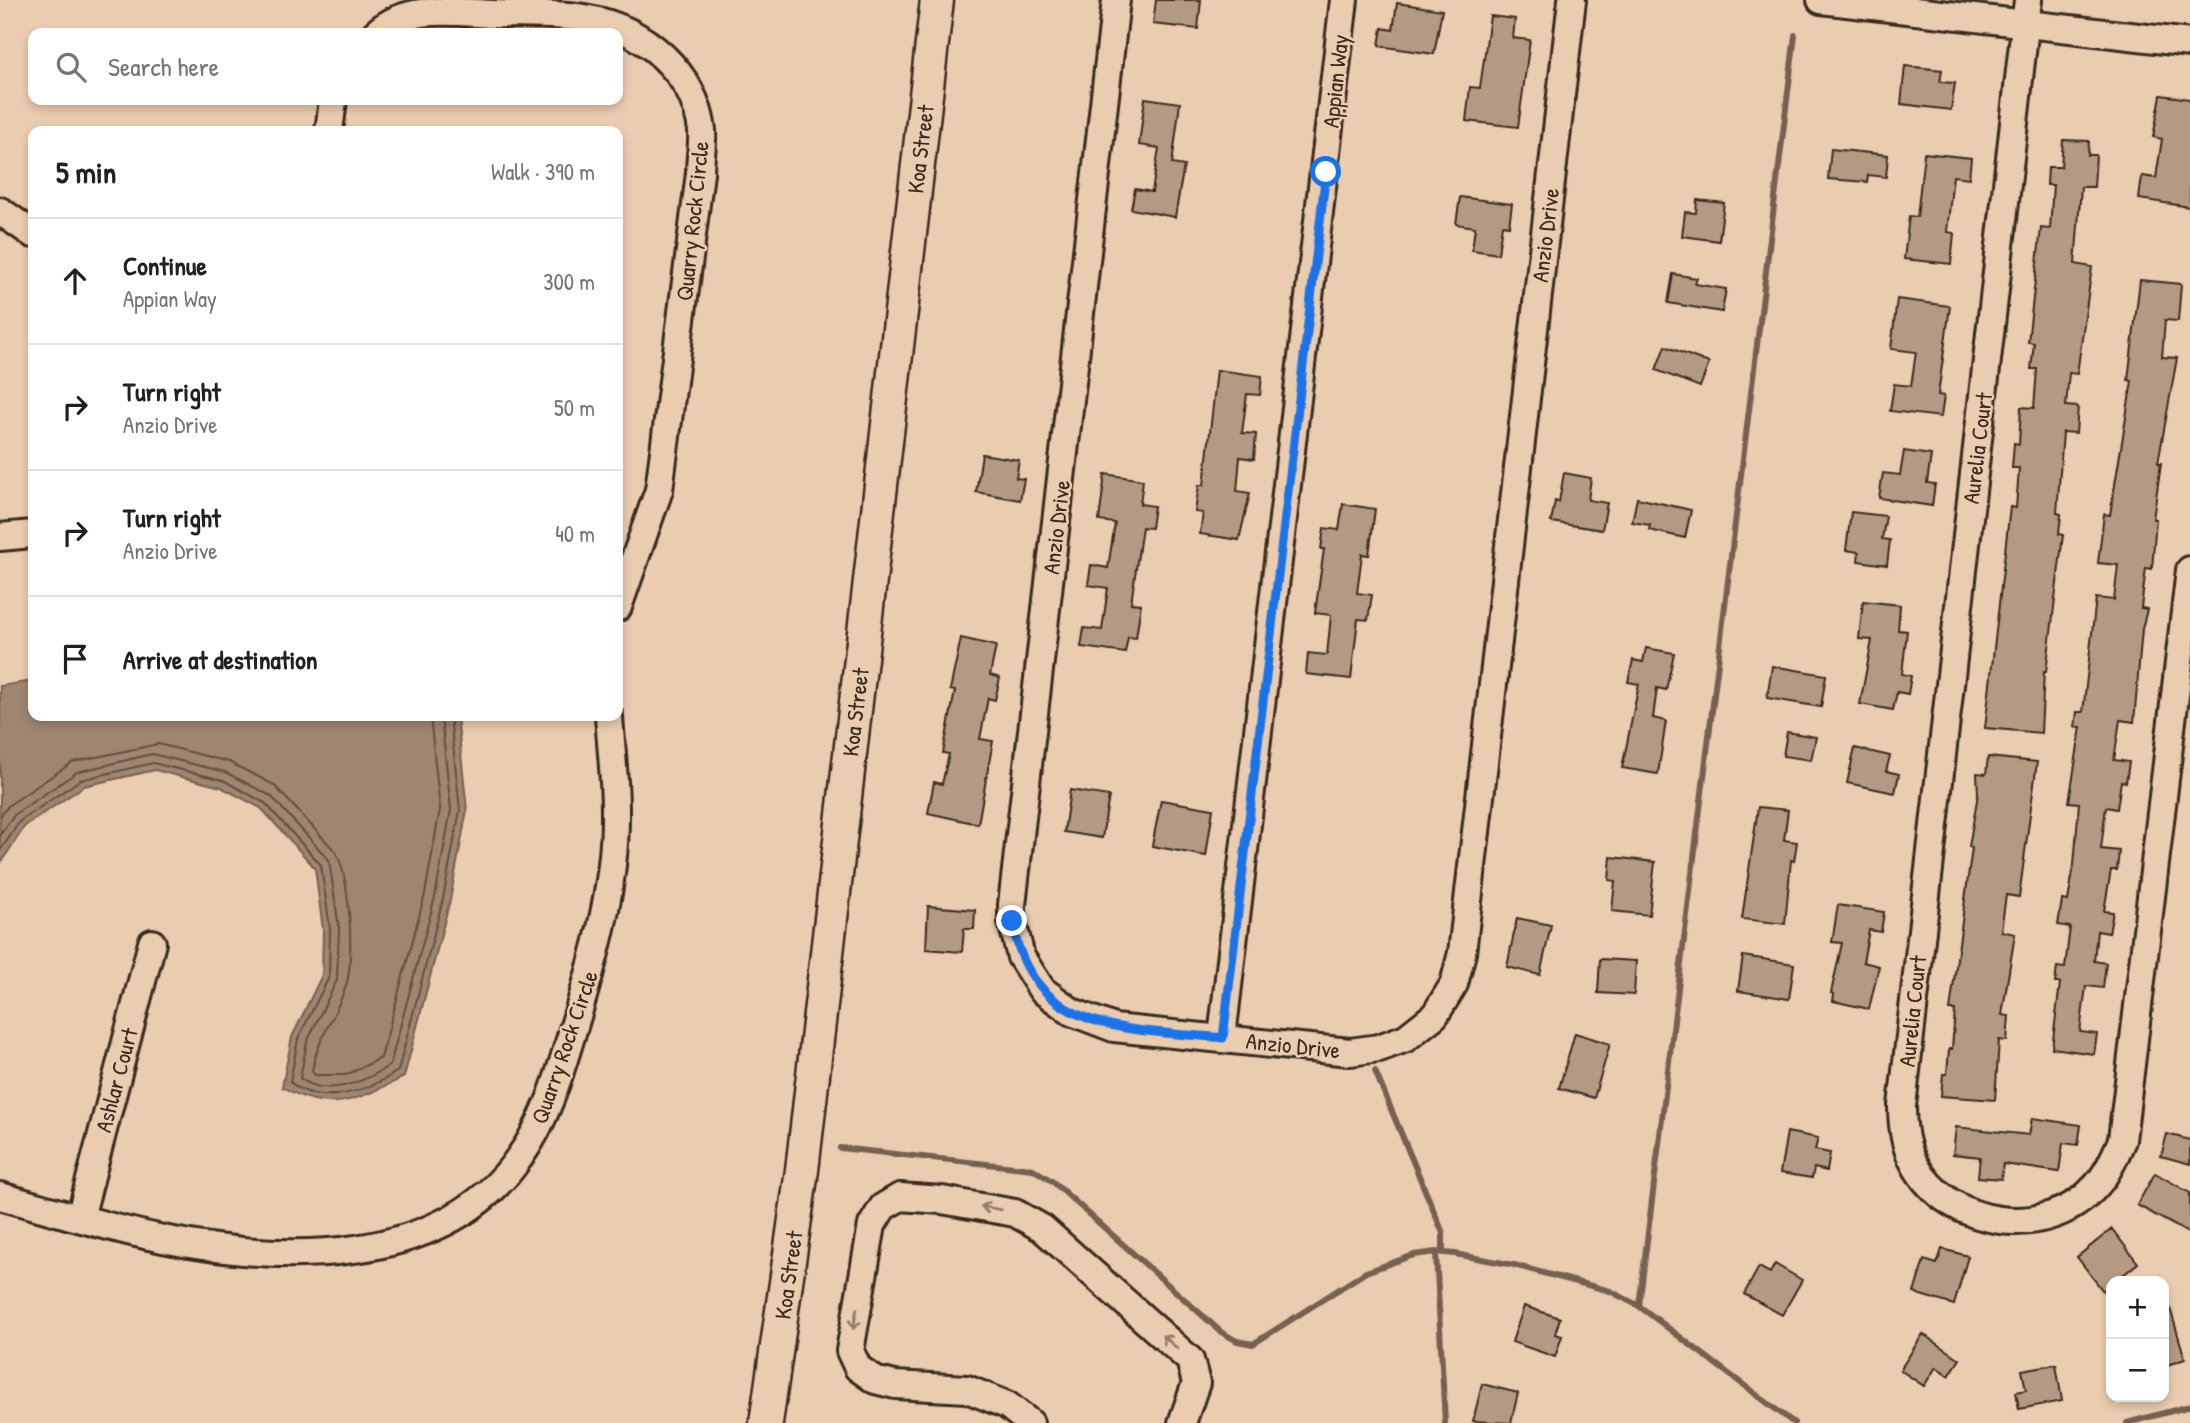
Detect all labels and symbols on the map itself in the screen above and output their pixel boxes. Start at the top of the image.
street label: Appian Way [1315,33,1355,129]
street label: Koa Street [899,102,941,195]
street label: Quarry Rock Circle [668,140,716,302]
route start [1310,156,1341,187]
street label: Anzio Drive [1524,186,1566,284]
street label: Aurelia Court [1955,390,1999,505]
street label: Anzio Drive [1035,478,1077,576]
street label: Koa Street [834,665,876,758]
route end [996,905,1027,936]
street label: Aurelia Court [1891,953,1933,1068]
street label: Quarry Rock Circle [523,966,605,1128]
street label: Ashlar Court [87,1023,145,1136]
street label: Anzio Drive [1244,1025,1342,1065]
one-way arrow [980,1201,1003,1215]
street label: Koa Street [766,1228,810,1321]
one-way arrow [847,1307,861,1330]
one-way arrow [1162,1334,1179,1351]

